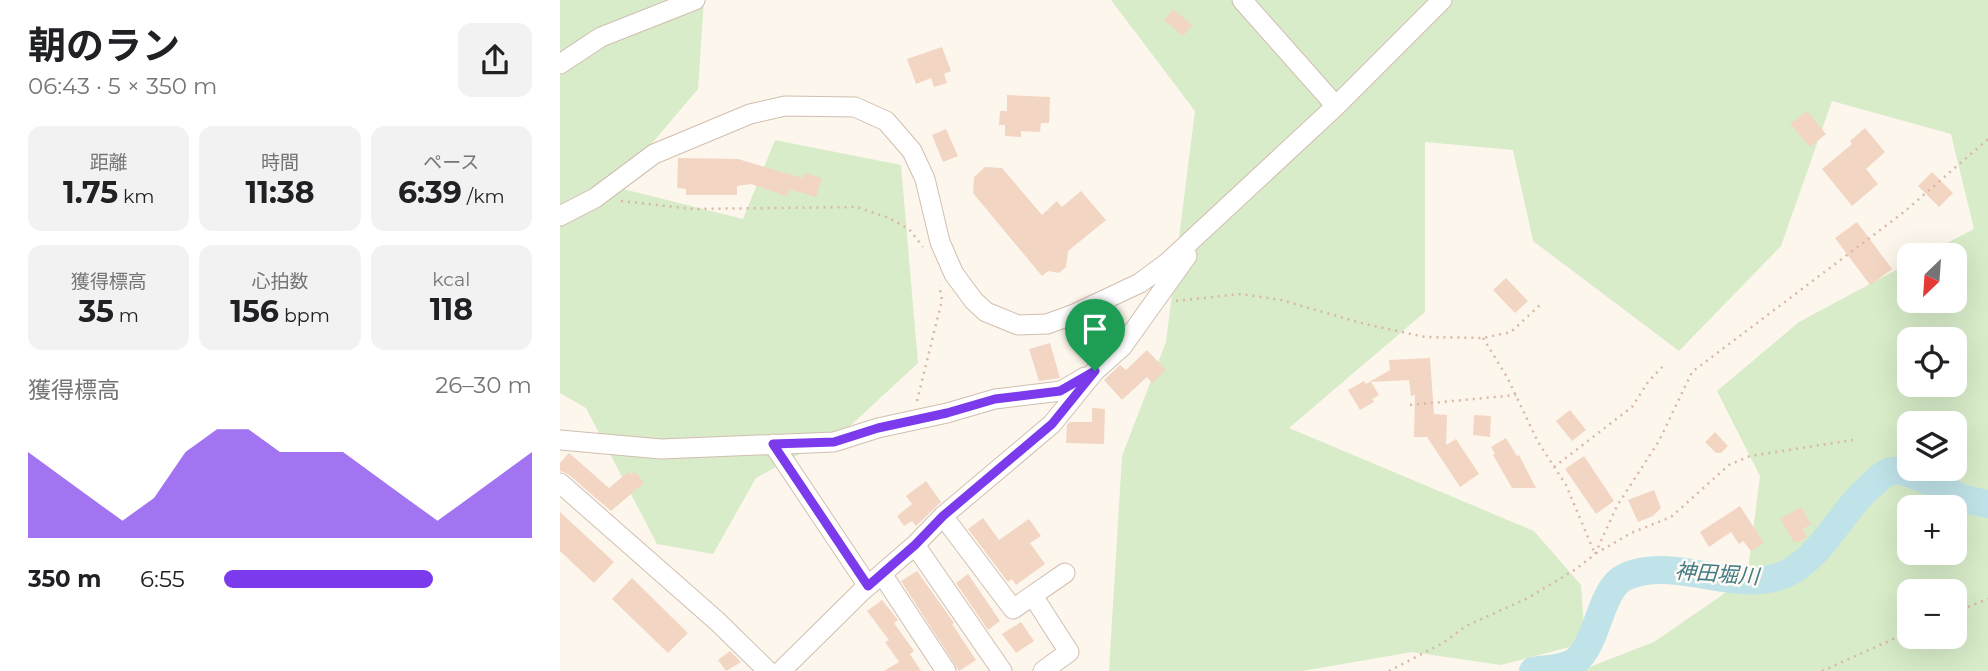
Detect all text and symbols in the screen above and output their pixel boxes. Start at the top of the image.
text: 朝のラン [28,22,180,69]
button: share [458,23,532,97]
text: 06:43 · 5 × 350 m [28,72,218,100]
text: 距離 [90,151,128,174]
text: 時間 [261,151,299,174]
text: ペース [423,151,479,174]
text: 1.75 [63,174,118,211]
text: 11:38 [246,174,314,211]
text: 6:39 [398,174,462,211]
text: km [118,185,154,208]
text: /km [462,185,505,208]
north arrow [1897,243,1967,313]
map controls [1897,243,1967,649]
text: kcal [432,268,470,291]
text: 獲得標高 [71,270,147,293]
text: 心拍数 [251,270,309,293]
text: 118 [430,291,473,328]
text: 35 [78,293,114,330]
text: 156 [230,293,279,330]
pin [1065,299,1125,371]
text: m [114,304,139,327]
text: bpm [279,304,330,327]
icon: arrive [1076,310,1114,348]
button: locate [1897,327,1967,397]
text: 26–30 m [435,371,532,399]
text: 獲得標高 [28,376,120,404]
button: layers [1897,411,1967,481]
button: + [1897,495,1967,565]
water label: 神田堀川 [1674,558,1762,589]
text: 350 m [28,565,101,593]
text: 6:55 [140,565,185,593]
button: − [1897,579,1967,649]

